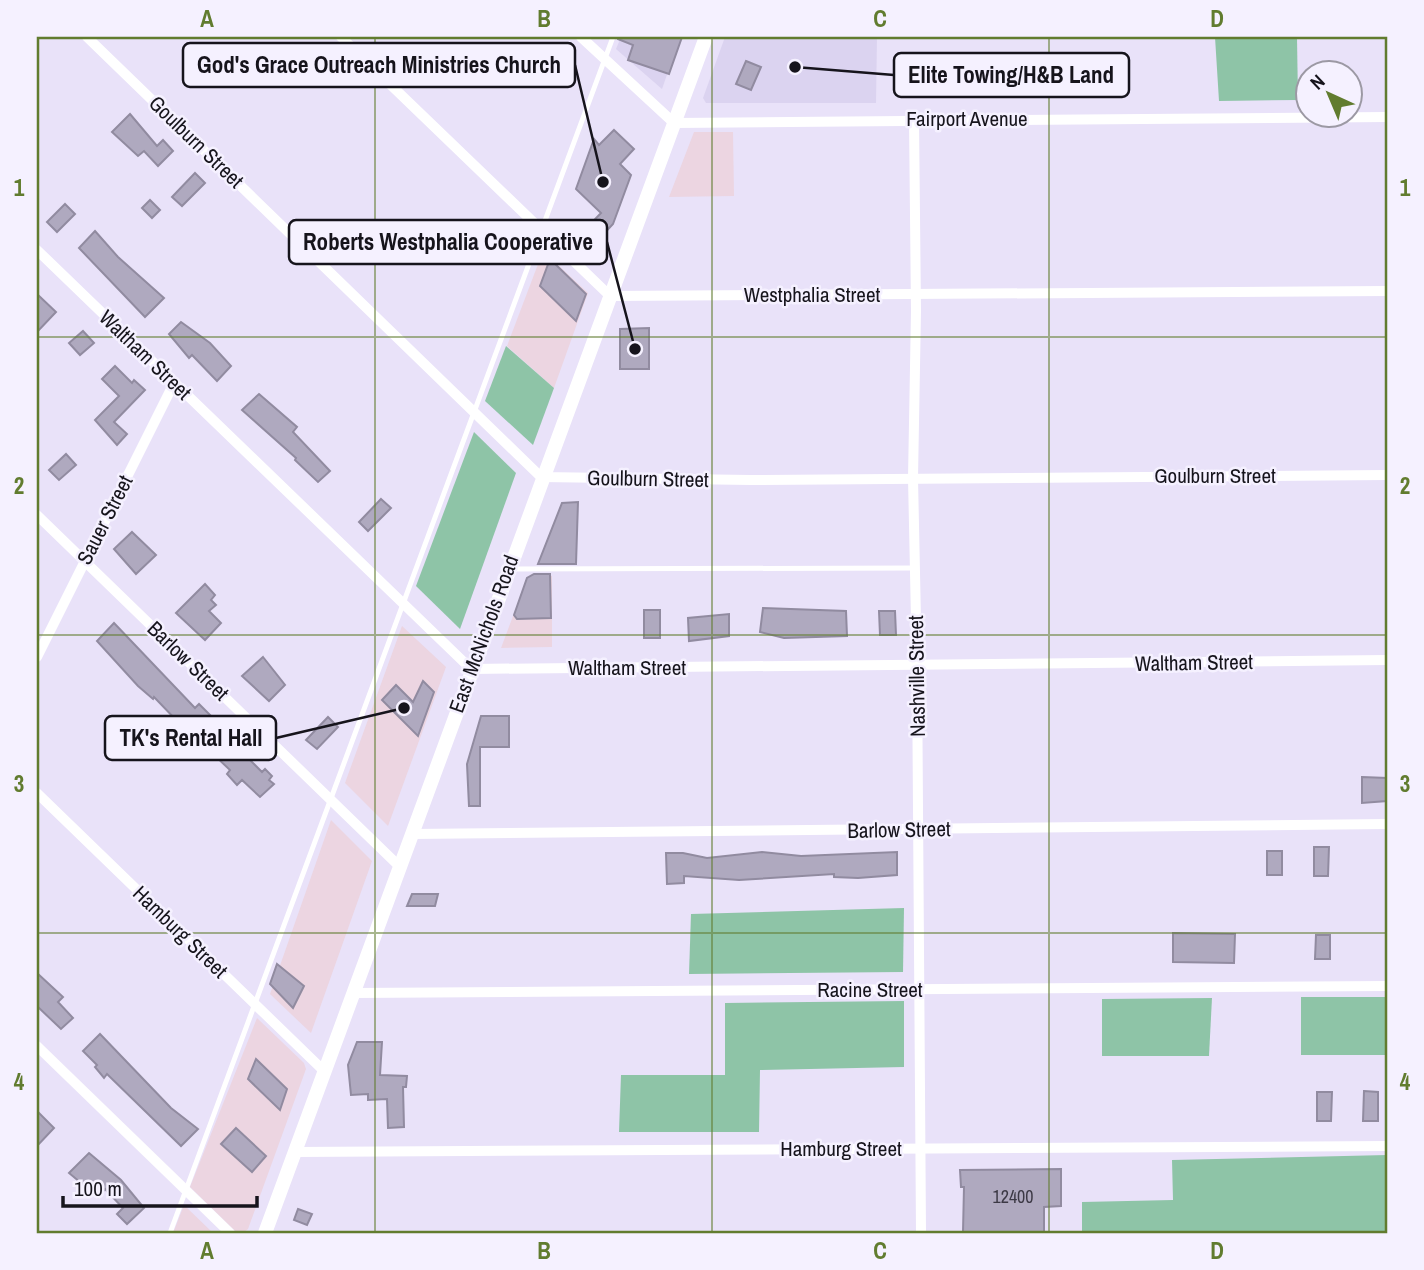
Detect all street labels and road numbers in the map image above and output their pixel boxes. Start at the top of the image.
street label: Goulburn Street [143,89,250,194]
street label: Fairport Avenue [906,104,1028,133]
street label: Westphalia Street [744,280,880,309]
street label: Waltham Street [93,303,198,406]
street label: Goulburn Street [1154,461,1276,490]
street label: Goulburn Street [587,463,709,494]
street label: Sauer Street [70,470,140,569]
street label: East McNichols Road [442,551,525,717]
street label: Barlow Street [141,614,236,707]
street label: Nashville Street [901,615,932,737]
street label: Waltham Street [1135,647,1253,678]
street label: Waltham Street [568,653,686,682]
street label: Barlow Street [847,814,951,845]
street label: Hamburg Street [127,879,234,984]
street label: Racine Street [817,975,923,1004]
street label: Hamburg Street [780,1134,902,1163]

